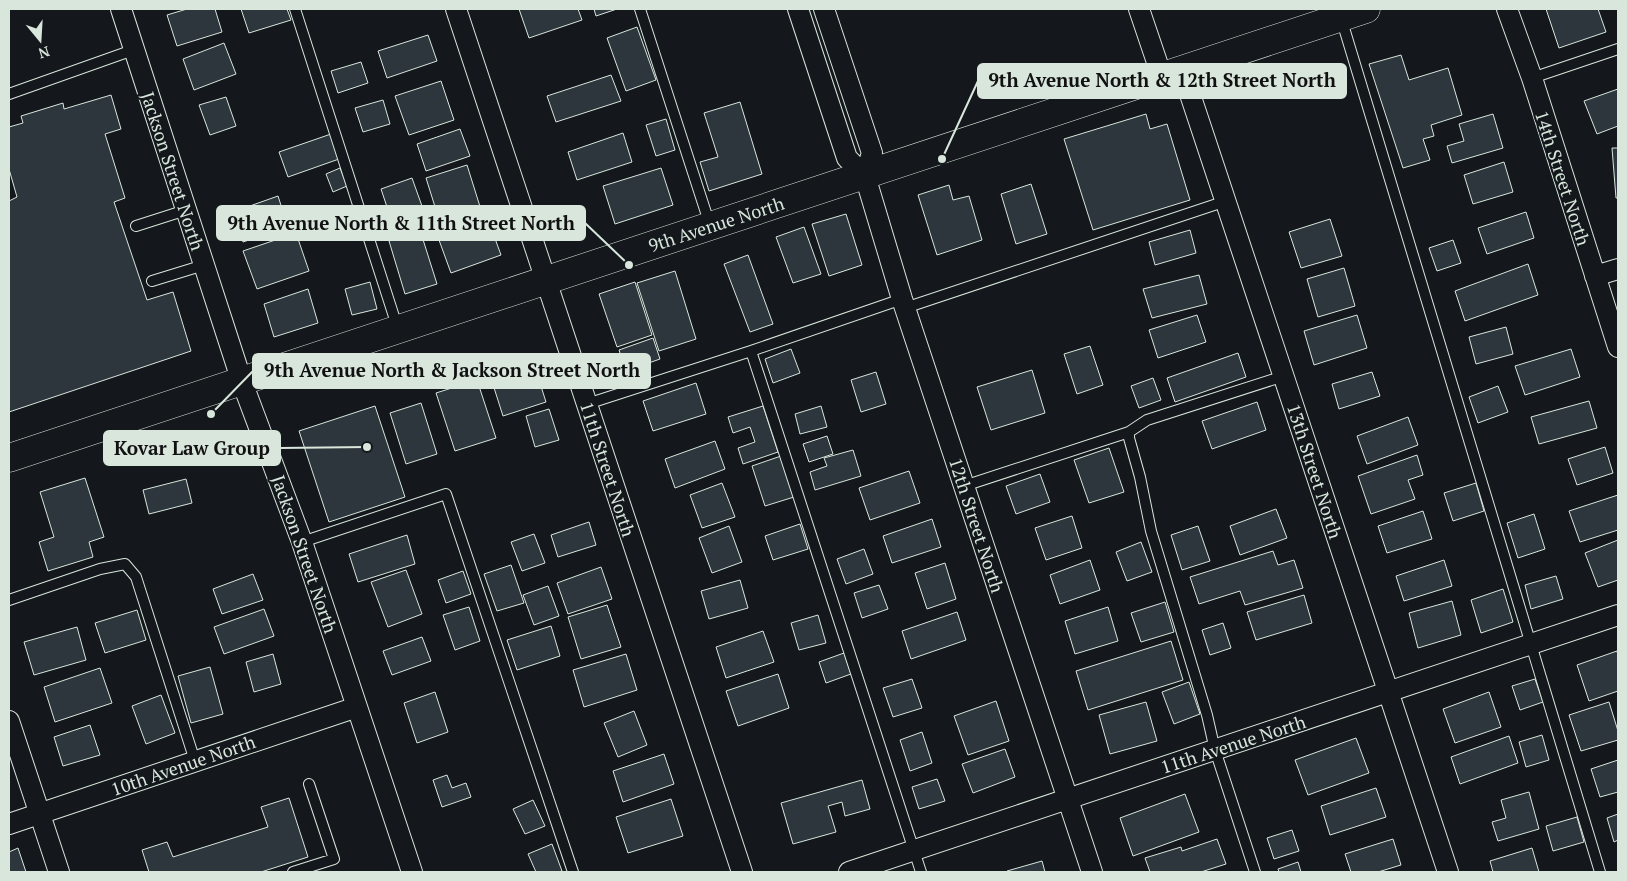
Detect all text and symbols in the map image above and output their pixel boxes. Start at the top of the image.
north arrow [15,15,65,65]
text: N [36,42,52,64]
callout: 9th Avenue North & 12th Street North [978,64,1346,98]
text: 9th Avenue North & 12th Street North [988,67,1336,92]
street label: Jackson Street North [136,89,210,254]
street label: 14th Street North [1530,107,1596,249]
street label: 9th Avenue North [645,191,787,257]
callout: 9th Avenue North & 11th Street North [217,206,585,240]
text: 9th Avenue North & 11th Street North [227,210,575,235]
callout: 9th Avenue North & Jackson Street North [253,354,650,388]
text: 9th Avenue North & Jackson Street North [264,357,640,382]
street label: 11th Street North [575,398,641,540]
street label: 13th Street North [1282,400,1348,542]
callout: Kovar Law Group [104,431,280,465]
text: Kovar Law Group [114,435,270,460]
street label: 12th Street North [944,454,1010,596]
street label: Jackson Street North [267,472,343,637]
street label: 11th Avenue North [1157,709,1309,779]
street label: 10th Avenue North [108,729,259,801]

